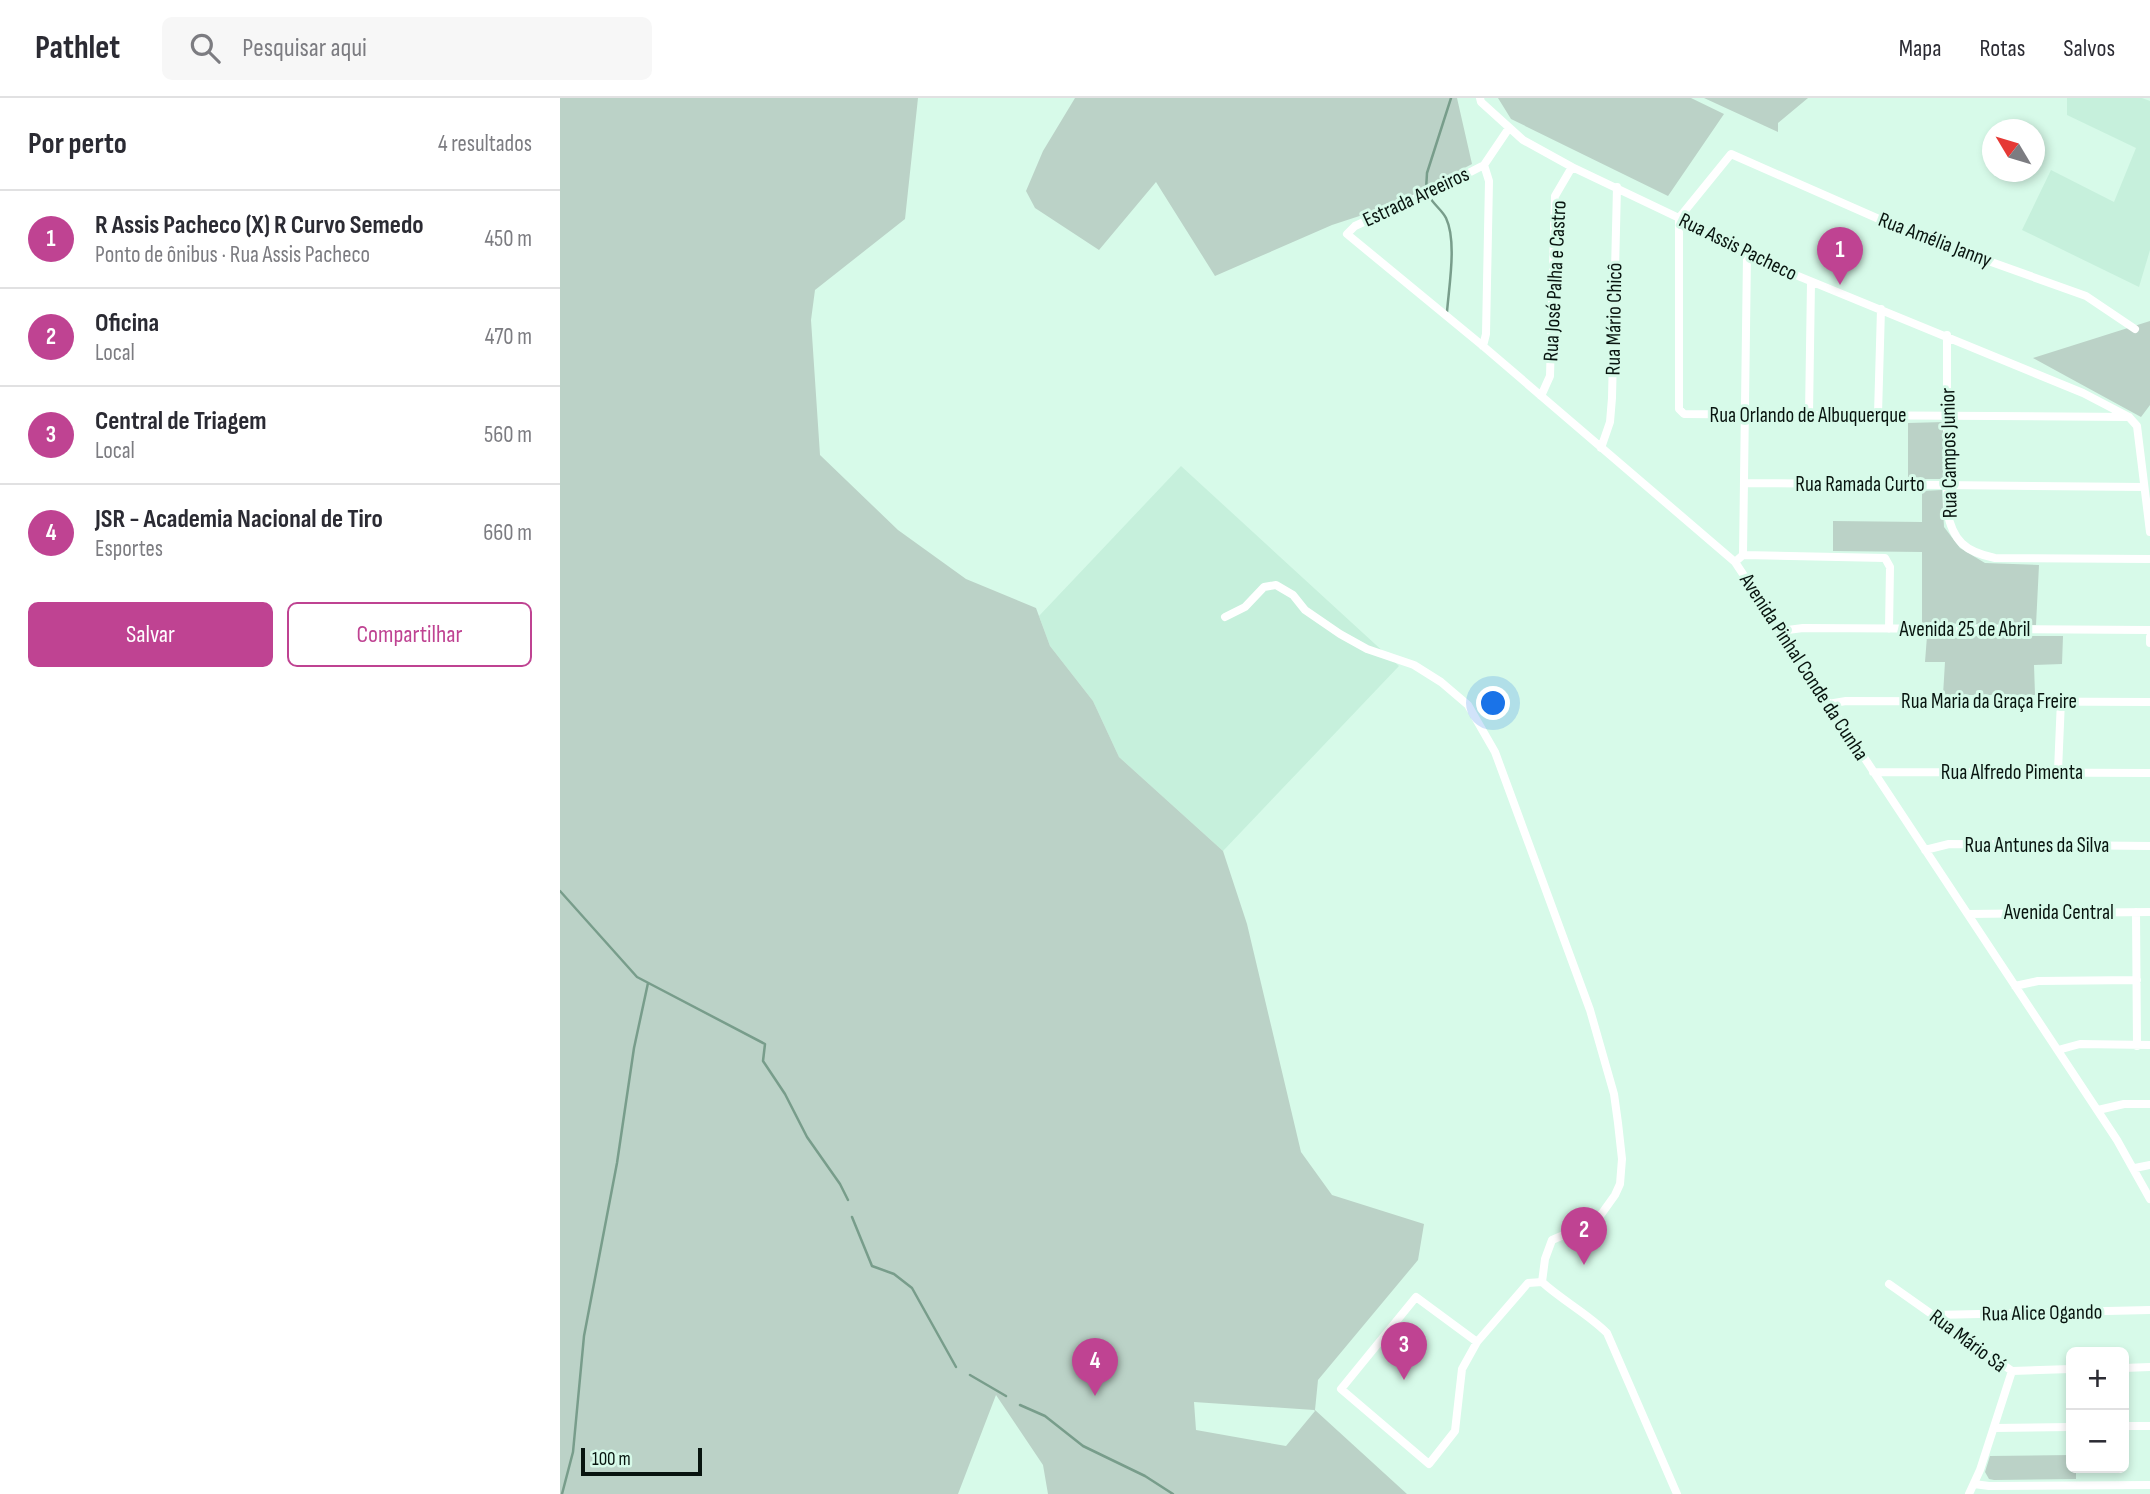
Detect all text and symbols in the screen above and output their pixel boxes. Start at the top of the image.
search box [162,17,652,80]
text: Pathlet [35,28,120,68]
icon: search [186,29,224,67]
text: Pesquisar aqui [242,33,367,64]
text: Mapa [1899,34,1942,63]
text: Rotas [1980,34,2025,63]
text: Salvos [2063,34,2115,63]
north arrow [1982,119,2045,182]
text: Por perto [28,126,127,162]
text: 4 resultados [438,130,532,158]
street label: Estrada Areeiros [1359,162,1473,232]
street label: Rua José Palha e Castro [1538,200,1572,362]
street label: Rua Amélia Janny [1875,207,1995,273]
street label: Rua Assis Pacheco [1675,208,1801,286]
text: R Assis Pacheco (X) R Curvo Semedo [95,210,424,241]
text: 1 [46,225,56,253]
text: 450 m [484,225,532,253]
pin: 1 [1817,227,1863,285]
text: Ponto de ônibus · Rua Assis Pacheco [95,241,370,269]
street label: Rua Mário Chicô [1601,263,1627,375]
text: Oficina [95,308,159,339]
text: 2 [46,323,56,351]
text: 470 m [485,323,532,351]
text: Local [95,339,135,367]
street label: Rua Campos Junior [1935,388,1963,518]
street label: Rua Orlando de Albuquerque [1710,403,1906,428]
text: Central de Triagem [95,406,267,437]
text: 3 [46,421,56,449]
text: 560 m [484,421,532,449]
text: Local [95,437,135,465]
street label: Rua Ramada Curto [1795,472,1925,497]
text: JSR - Academia Nacional de Tiro [95,504,383,535]
text: 4 [46,519,56,547]
text: 660 m [483,519,532,547]
text: Esportes [95,535,163,563]
street label: Avenida Pinhal Conde da Cunha [1734,568,1874,765]
button: Salvar [28,602,273,667]
button: Compartilhar [287,602,532,667]
street label: Avenida 25 de Abril [1899,617,2030,642]
your location [1476,686,1510,720]
street label: Rua Maria da Graça Freire [1901,689,2077,714]
street label: Rua Alfredo Pimenta [1941,760,2083,785]
street label: Rua Antunes da Silva [1965,833,2109,858]
street label: Avenida Central [2003,900,2114,925]
pin: 2 [1561,1207,1607,1265]
street label: Rua Alice Ogando [1982,1299,2102,1327]
street label: Rua Mário Sá [1925,1304,2011,1378]
pin: 3 [1381,1322,1427,1380]
pin: 4 [1072,1338,1118,1396]
map controls [2066,1347,2129,1473]
button: + [2066,1347,2129,1410]
button: − [2066,1410,2129,1473]
scale bar [581,1445,702,1477]
text: 100 m [592,1448,631,1471]

